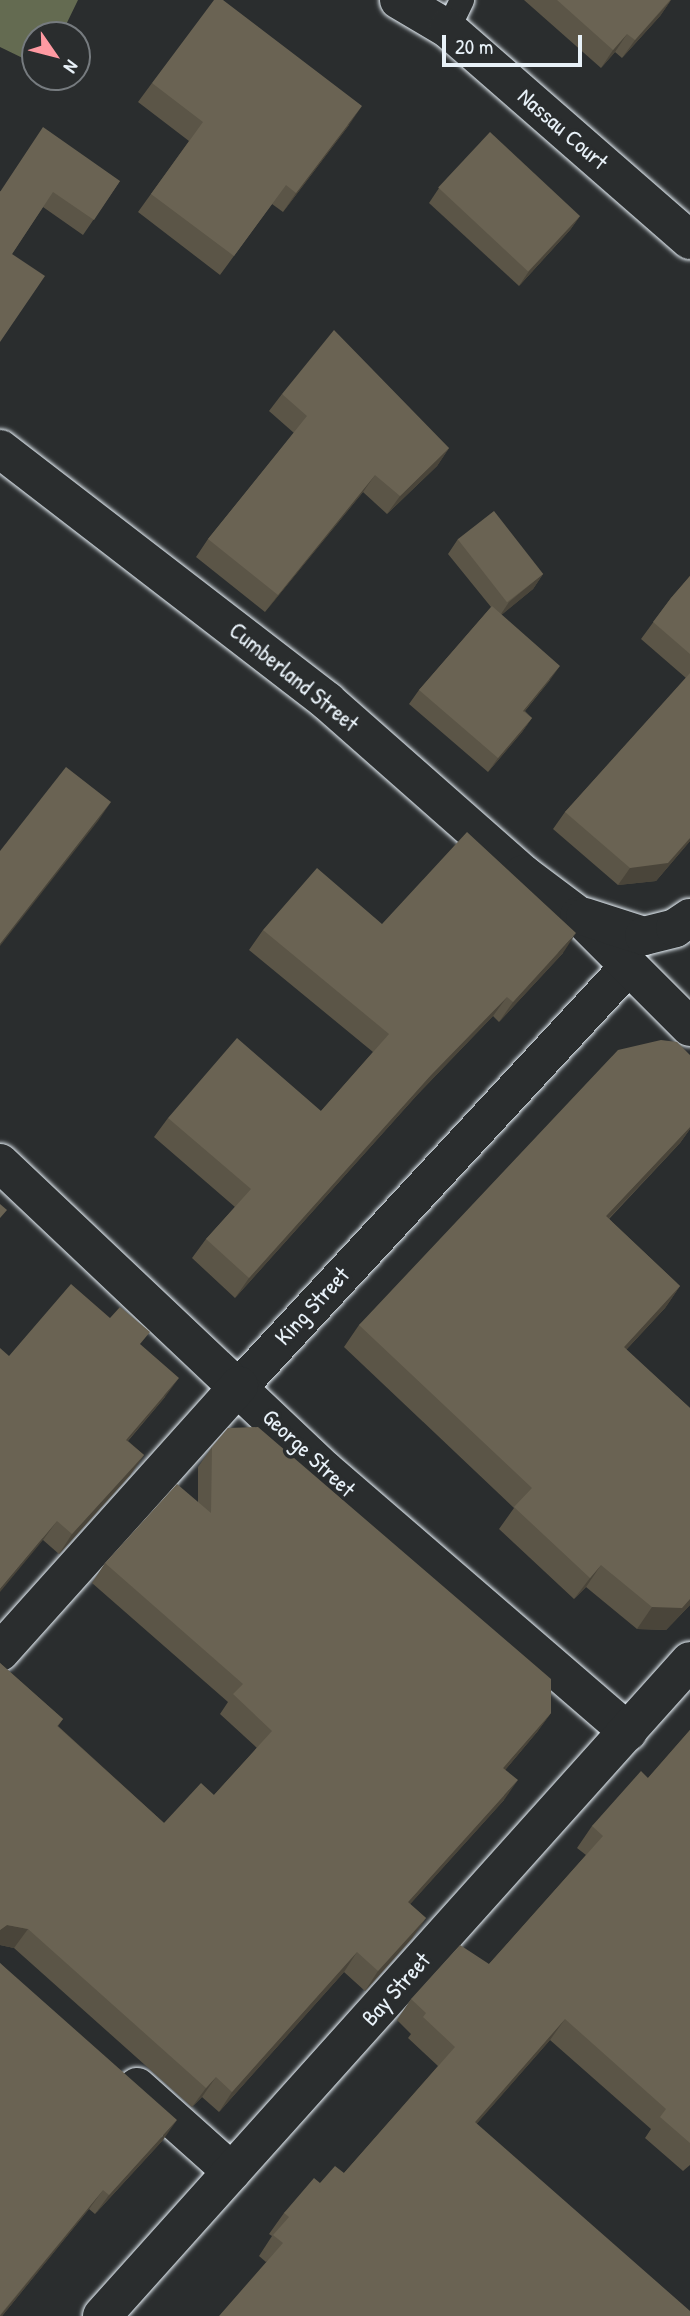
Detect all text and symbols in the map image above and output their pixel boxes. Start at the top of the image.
north arrow [21,21,91,91]
scale bar [445,21,585,65]
text: 20 m [455,32,493,61]
text: N [58,55,85,78]
street label: Nassau Court [512,82,614,176]
street label: Cumberland Street [224,616,364,738]
street label: King Street [269,1261,355,1351]
street label: George Street [257,1403,361,1503]
street label: Bay Street [356,1947,436,2031]

